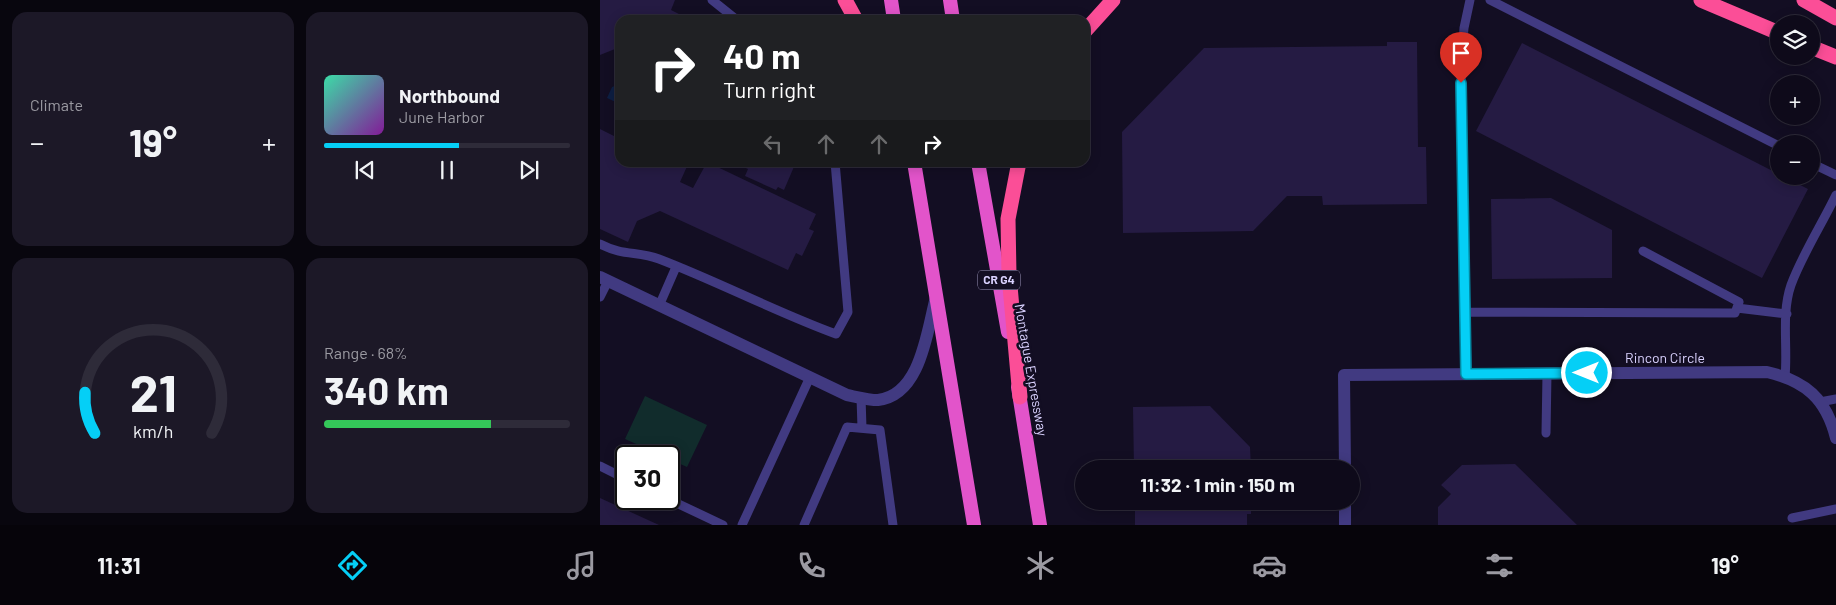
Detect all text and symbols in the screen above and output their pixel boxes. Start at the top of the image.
map controls [1770,15,1820,185]
button: layers [1770,15,1820,65]
pin [1440,32,1482,83]
text: 40 m [723,34,800,76]
icon: right [640,35,705,100]
icon: arrive [1447,39,1475,67]
button: + [1770,75,1820,125]
text: Turn right [723,76,816,102]
text: Northbound [399,84,500,107]
text: Climate [30,95,83,114]
text: June Harbor [399,107,485,126]
text: 19° [129,119,177,165]
text: − [30,125,44,159]
text: + [262,125,276,159]
icon: left [759,130,787,158]
icon: ahead [812,130,840,158]
icon: ahead [865,130,893,158]
icon: right [918,130,946,158]
button: − [1770,135,1820,185]
icon: previous [351,156,379,184]
icon: pause [433,156,461,184]
icon: next [515,156,543,184]
road number: CR G4 [978,270,1020,290]
street label: Montague Expressway [1011,302,1052,438]
text: Range · 68% [324,343,408,362]
position arrow [1560,346,1612,398]
street label: Rincon Circle [1625,349,1705,366]
text: 21 [129,360,177,422]
text: 340 km [324,367,449,413]
text: km/h [133,420,173,442]
speed limit sign: 30 [615,445,680,510]
text: 11:32 · 1 min · 150 m [1140,473,1295,496]
icon: directions [335,548,370,583]
icon: music [564,548,599,583]
icon: phone [794,548,829,583]
icon: climate [1023,548,1058,583]
icon: car [1252,548,1287,583]
icon: filters [1482,548,1517,583]
text: 11:31 [97,552,141,578]
text: 19° [1711,552,1739,578]

